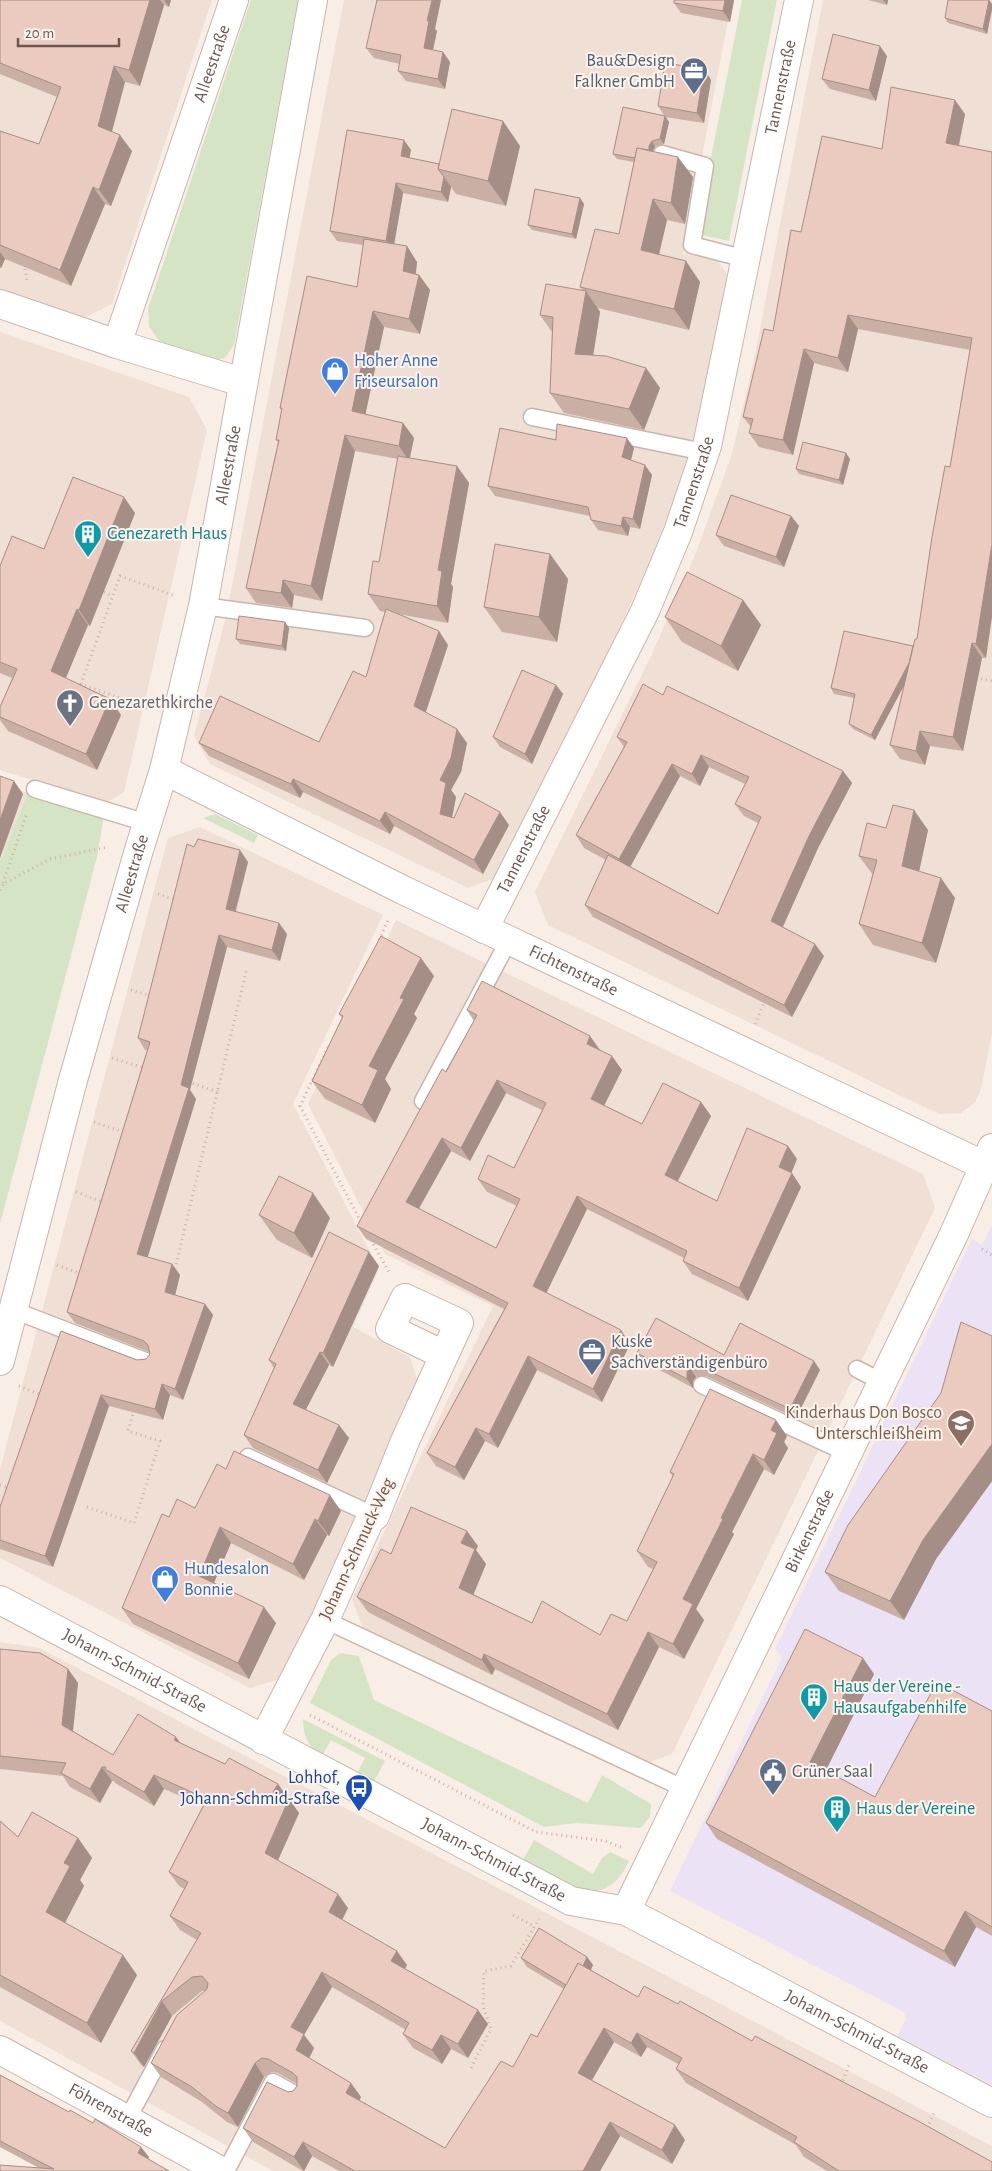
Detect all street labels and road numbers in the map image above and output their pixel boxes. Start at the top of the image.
street label: Alleestraße [191,23,234,105]
street label: Tannenstraße [762,38,800,136]
street label: Alleestraße [212,424,245,507]
street label: Tannenstraße [671,435,718,531]
street label: Tannenstraße [494,802,554,897]
street label: Alleestraße [112,832,152,915]
street label: Fichtenstraße [526,942,621,1000]
street label: Johann-Schmuck-Weg [316,1475,398,1623]
street label: Birkenstraße [782,1487,838,1576]
street label: Johann-Schmid-Straße [60,1626,209,1716]
street label: Johann-Schmid-Straße [419,1815,569,1905]
street label: Johann-Schmid-Straße [782,1987,932,2077]
street label: Föhrenstraße [65,2080,156,2141]

